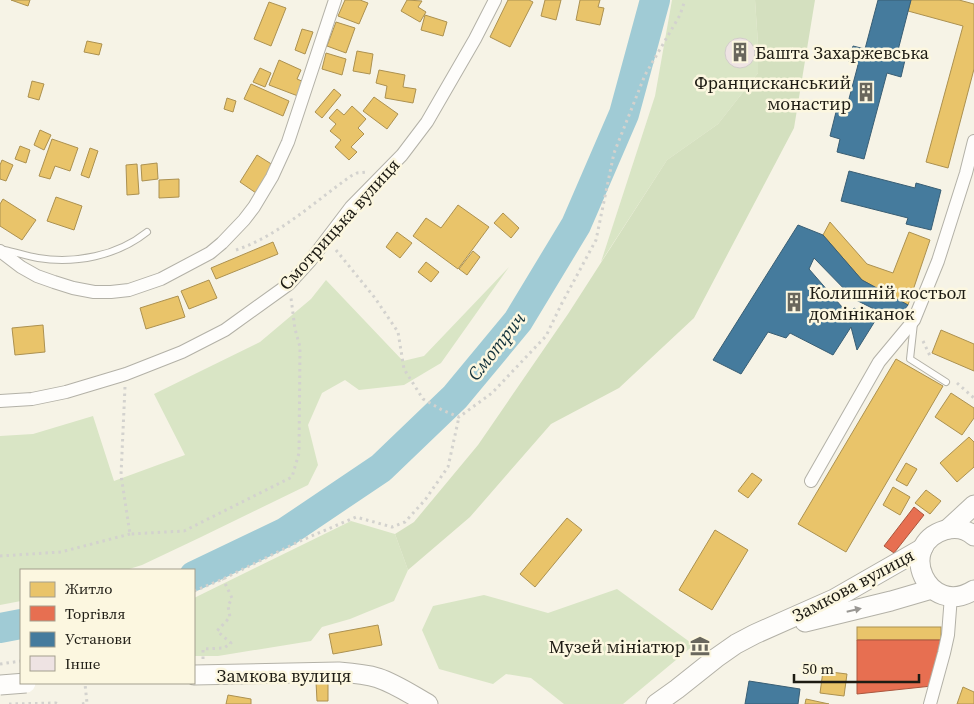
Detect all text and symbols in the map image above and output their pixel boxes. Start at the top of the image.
place label: Башта Захаржевська [755,40,930,65]
building icon: Башта Захаржевська [729,41,751,63]
place label: Францисканський монастир [695,70,851,116]
building icon: Францисканський монастир [855,81,877,103]
street label: Смотрицька вулиця [273,153,405,295]
place label: Колишній костьол домініканок [809,280,966,326]
building icon: Колишній костьол домініканок [783,291,805,313]
water label: Смотрич [461,306,531,386]
street label: Замкова вулиця [788,542,918,628]
legend [20,569,195,684]
text: Житло [65,578,113,599]
text: Торгівля [65,603,125,624]
one-way arrow [846,606,861,614]
text: Установи [65,628,132,649]
place label: Музей мініатюр [549,634,685,659]
museum icon: Музей мініатюр [689,635,711,657]
scale bar [794,652,919,684]
text: Інше [65,653,101,674]
text: 50 m [802,658,834,679]
street label: Замкова вулиця [217,663,351,688]

